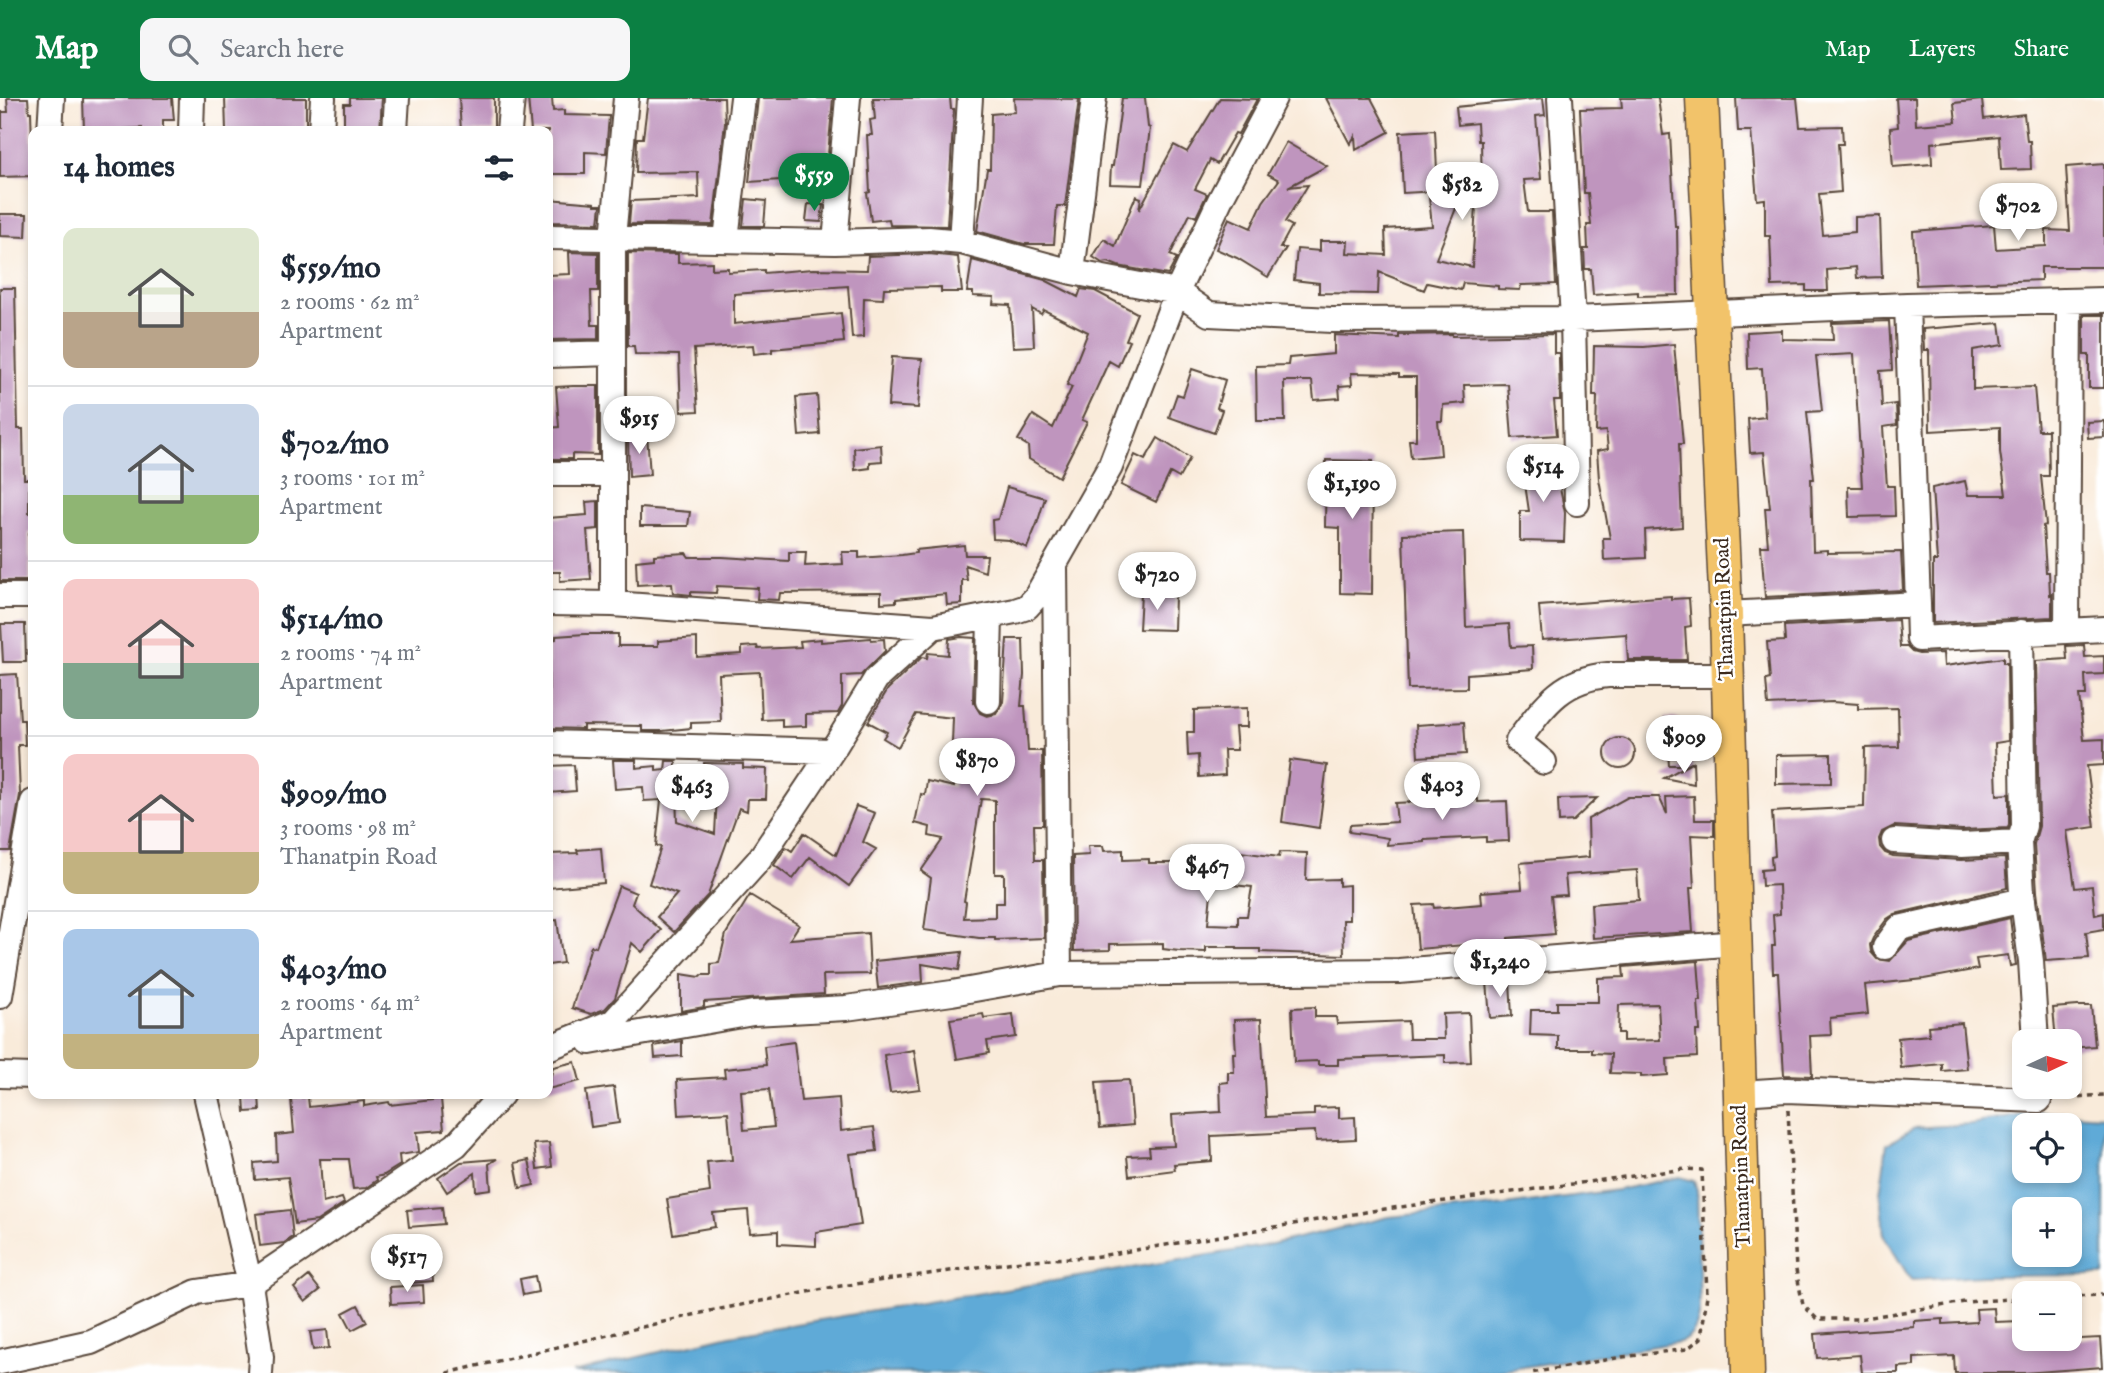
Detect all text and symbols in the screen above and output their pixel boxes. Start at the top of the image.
search box [140,18,630,81]
text: Map [35,28,98,70]
icon: search [164,30,202,68]
text: Search here [220,33,344,66]
text: Map [1825,34,1871,65]
text: Layers [1909,34,1976,65]
text: Share [2014,34,2069,65]
text: 14 homes [63,149,175,187]
icon: filters [480,149,518,187]
pin: $559 [773,153,855,213]
text: $559 [794,161,834,190]
pin: $582 [1421,162,1503,222]
text: $582 [1442,170,1482,199]
pin: $702 [1977,184,2059,243]
text: $702 [1995,191,2041,220]
text: $559/mo [280,250,381,288]
icon: home [119,256,203,340]
text: 2 rooms · 62 m² [280,288,420,317]
text: Apartment [280,317,383,346]
pin: $915 [598,396,680,456]
text: $915 [619,404,659,433]
text: $702/mo [280,426,389,464]
icon: home [119,432,203,516]
pin: $514 [1502,444,1584,504]
text: $514 [1523,452,1563,481]
pin: $1,190 [1295,462,1409,521]
text: 3 rooms · 101 m² [280,464,425,493]
text: $1,190 [1323,469,1381,498]
text: Apartment [280,493,383,522]
street label: Thanatpin Road [1709,536,1741,681]
pin: $720 [1116,552,1198,612]
text: $720 [1134,560,1180,589]
text: $514/mo [280,601,383,639]
icon: home [119,607,203,691]
text: 2 rooms · 74 m² [280,639,421,668]
text: Apartment [280,668,383,697]
pin: $909 [1643,716,1725,775]
text: $909 [1662,723,1706,752]
pin: $870 [936,738,1018,798]
text: $870 [955,746,999,775]
pin: $403 [1401,762,1483,822]
pin: $463 [651,764,733,824]
text: $403 [1420,770,1464,799]
text: $463 [671,772,713,801]
text: $909/mo [280,776,387,814]
icon: home [119,782,203,866]
text: 3 rooms · 98 m² [280,814,416,843]
text: Thanatpin Road [280,843,437,872]
pin: $467 [1166,844,1248,904]
text: $467 [1185,852,1229,881]
pin: $1,240 [1443,940,1557,999]
text: $1,240 [1470,947,1530,976]
text: $403/mo [280,951,387,989]
icon: home [119,957,203,1041]
text: 2 rooms · 64 m² [280,989,420,1018]
text: Apartment [280,1018,383,1047]
north arrow [2012,1029,2082,1099]
map controls [2012,1029,2082,1351]
street label: Thanatpin Road [1726,1103,1758,1248]
button: locate [2012,1113,2082,1183]
button: + [2012,1197,2082,1267]
pin: $517 [366,1234,448,1294]
text: $517 [387,1242,427,1271]
button: − [2012,1281,2082,1351]

